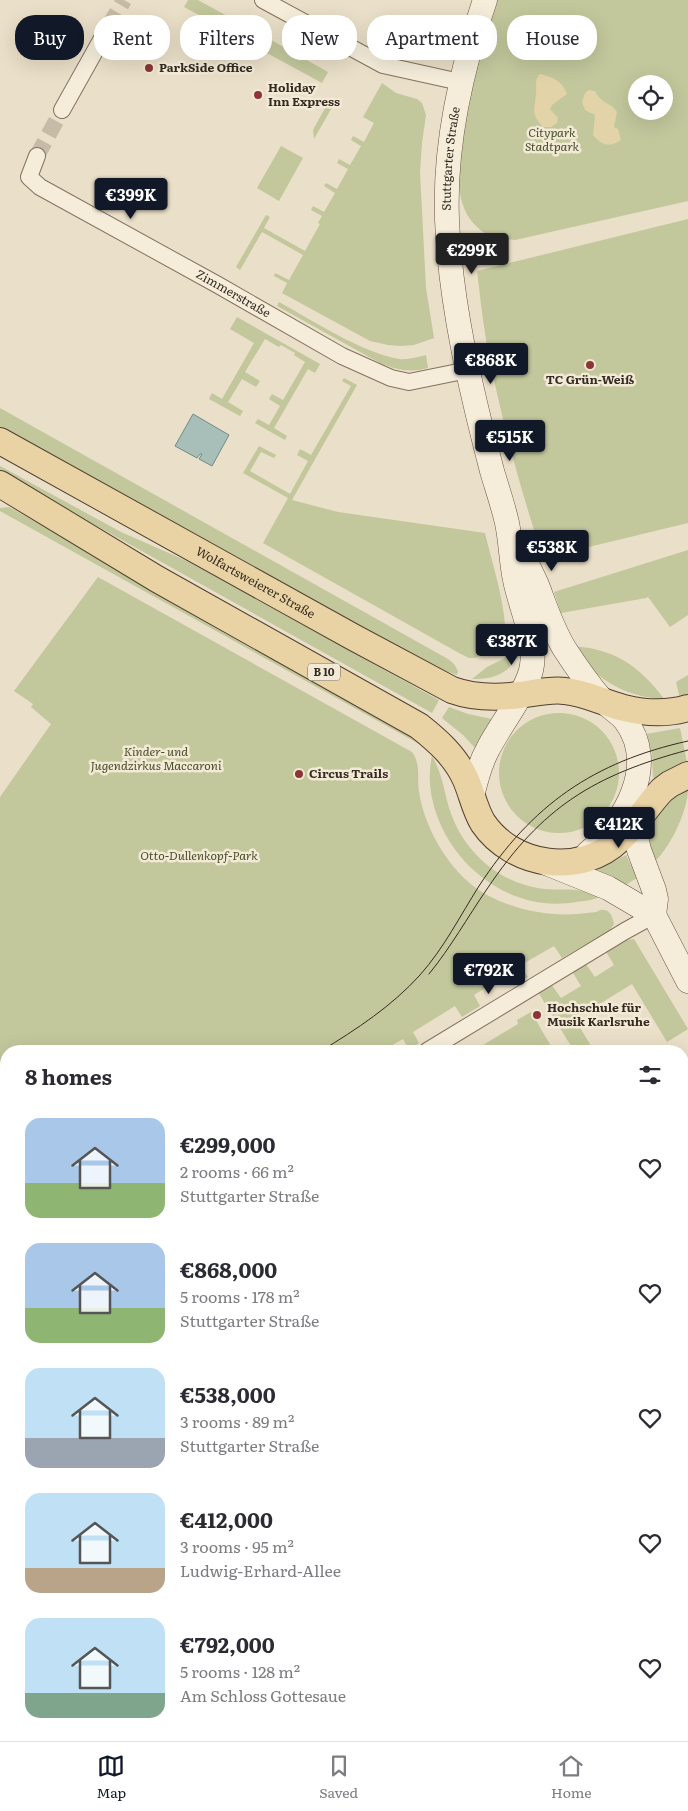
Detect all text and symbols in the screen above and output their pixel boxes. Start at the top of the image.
chip: Buy [15,15,84,60]
chip: Rent [94,15,170,60]
chip: Filters [180,15,272,60]
chip: New [282,15,357,60]
chip: Apartment [367,15,497,60]
chip: House [507,15,597,60]
place label: ParkSide Office [159,58,253,76]
marker: ParkSide Office [143,62,155,74]
map controls [628,75,673,120]
button: locate [628,75,673,120]
place label: Holiday Inn Express [268,78,340,110]
marker: Holiday Inn Express [252,89,264,101]
street label: Stuttgarter Straße [437,105,464,211]
park label: Citypark Stadtpark [525,123,580,155]
pin: €399K [96,178,166,220]
text: €399K [105,182,157,206]
pin: €299K [437,232,507,275]
text: €299K [447,237,497,261]
street label: Zimmerstraße [193,265,274,321]
pin: €868K [456,342,526,385]
text: €868K [465,347,517,371]
marker: TC Grün-Weiß [584,359,596,371]
place label: TC Grün-Weiß [546,370,634,388]
pin: €515K [475,420,545,462]
text: €515K [486,424,534,448]
pin: €538K [517,530,587,572]
text: €538K [527,534,577,558]
street label: Wolfartsweierer Straße [193,541,319,622]
pin: €387K [477,624,547,666]
text: €387K [487,628,537,652]
road number: B 10 [308,664,340,680]
park label: Kinder- und Jugendzirkus Maccaroni [90,742,222,774]
place label: Circus Trails [309,764,388,782]
marker: Circus Trails [293,768,305,780]
pin: €412K [584,806,654,849]
text: €412K [595,811,643,835]
park label: Otto-Dullenkopf-Park [140,846,258,864]
pin: €792K [454,952,524,995]
text: €792K [464,957,514,981]
place label: Hochschule für Musik Karlsruhe [547,998,650,1030]
marker: Hochschule für Musik Karlsruhe [531,1009,543,1021]
text: 8 homes [25,1060,112,1091]
icon: filters [636,1061,664,1089]
text: €299,000 [180,1128,276,1159]
icon: home [65,1138,125,1198]
icon: heart [636,1154,664,1182]
text: 2 rooms · 66 m² [180,1159,294,1183]
text: Stuttgarter Straße [180,1183,319,1207]
text: €868,000 [180,1253,277,1284]
icon: home [65,1263,125,1323]
icon: heart [636,1279,664,1307]
text: 5 rooms · 178 m² [180,1284,300,1308]
text: Stuttgarter Straße [180,1308,319,1332]
text: €538,000 [180,1378,276,1409]
icon: home [65,1388,125,1448]
icon: heart [636,1404,664,1432]
text: 3 rooms · 89 m² [180,1409,294,1433]
text: Stuttgarter Straße [180,1433,319,1457]
text: €412,000 [180,1503,273,1534]
icon: home [65,1513,125,1573]
icon: heart [636,1529,664,1557]
text: 3 rooms · 95 m² [180,1534,294,1558]
text: Ludwig-Erhard-Allee [180,1558,341,1582]
text: €792,000 [180,1628,275,1659]
icon: home [65,1638,125,1698]
icon: heart [636,1654,664,1682]
text: 5 rooms · 128 m² [180,1659,300,1683]
text: Am Schloss Gottesaue [180,1683,346,1707]
tab: Map [96,1752,126,1802]
tab: Saved [319,1752,358,1802]
tab: Home [551,1752,592,1802]

